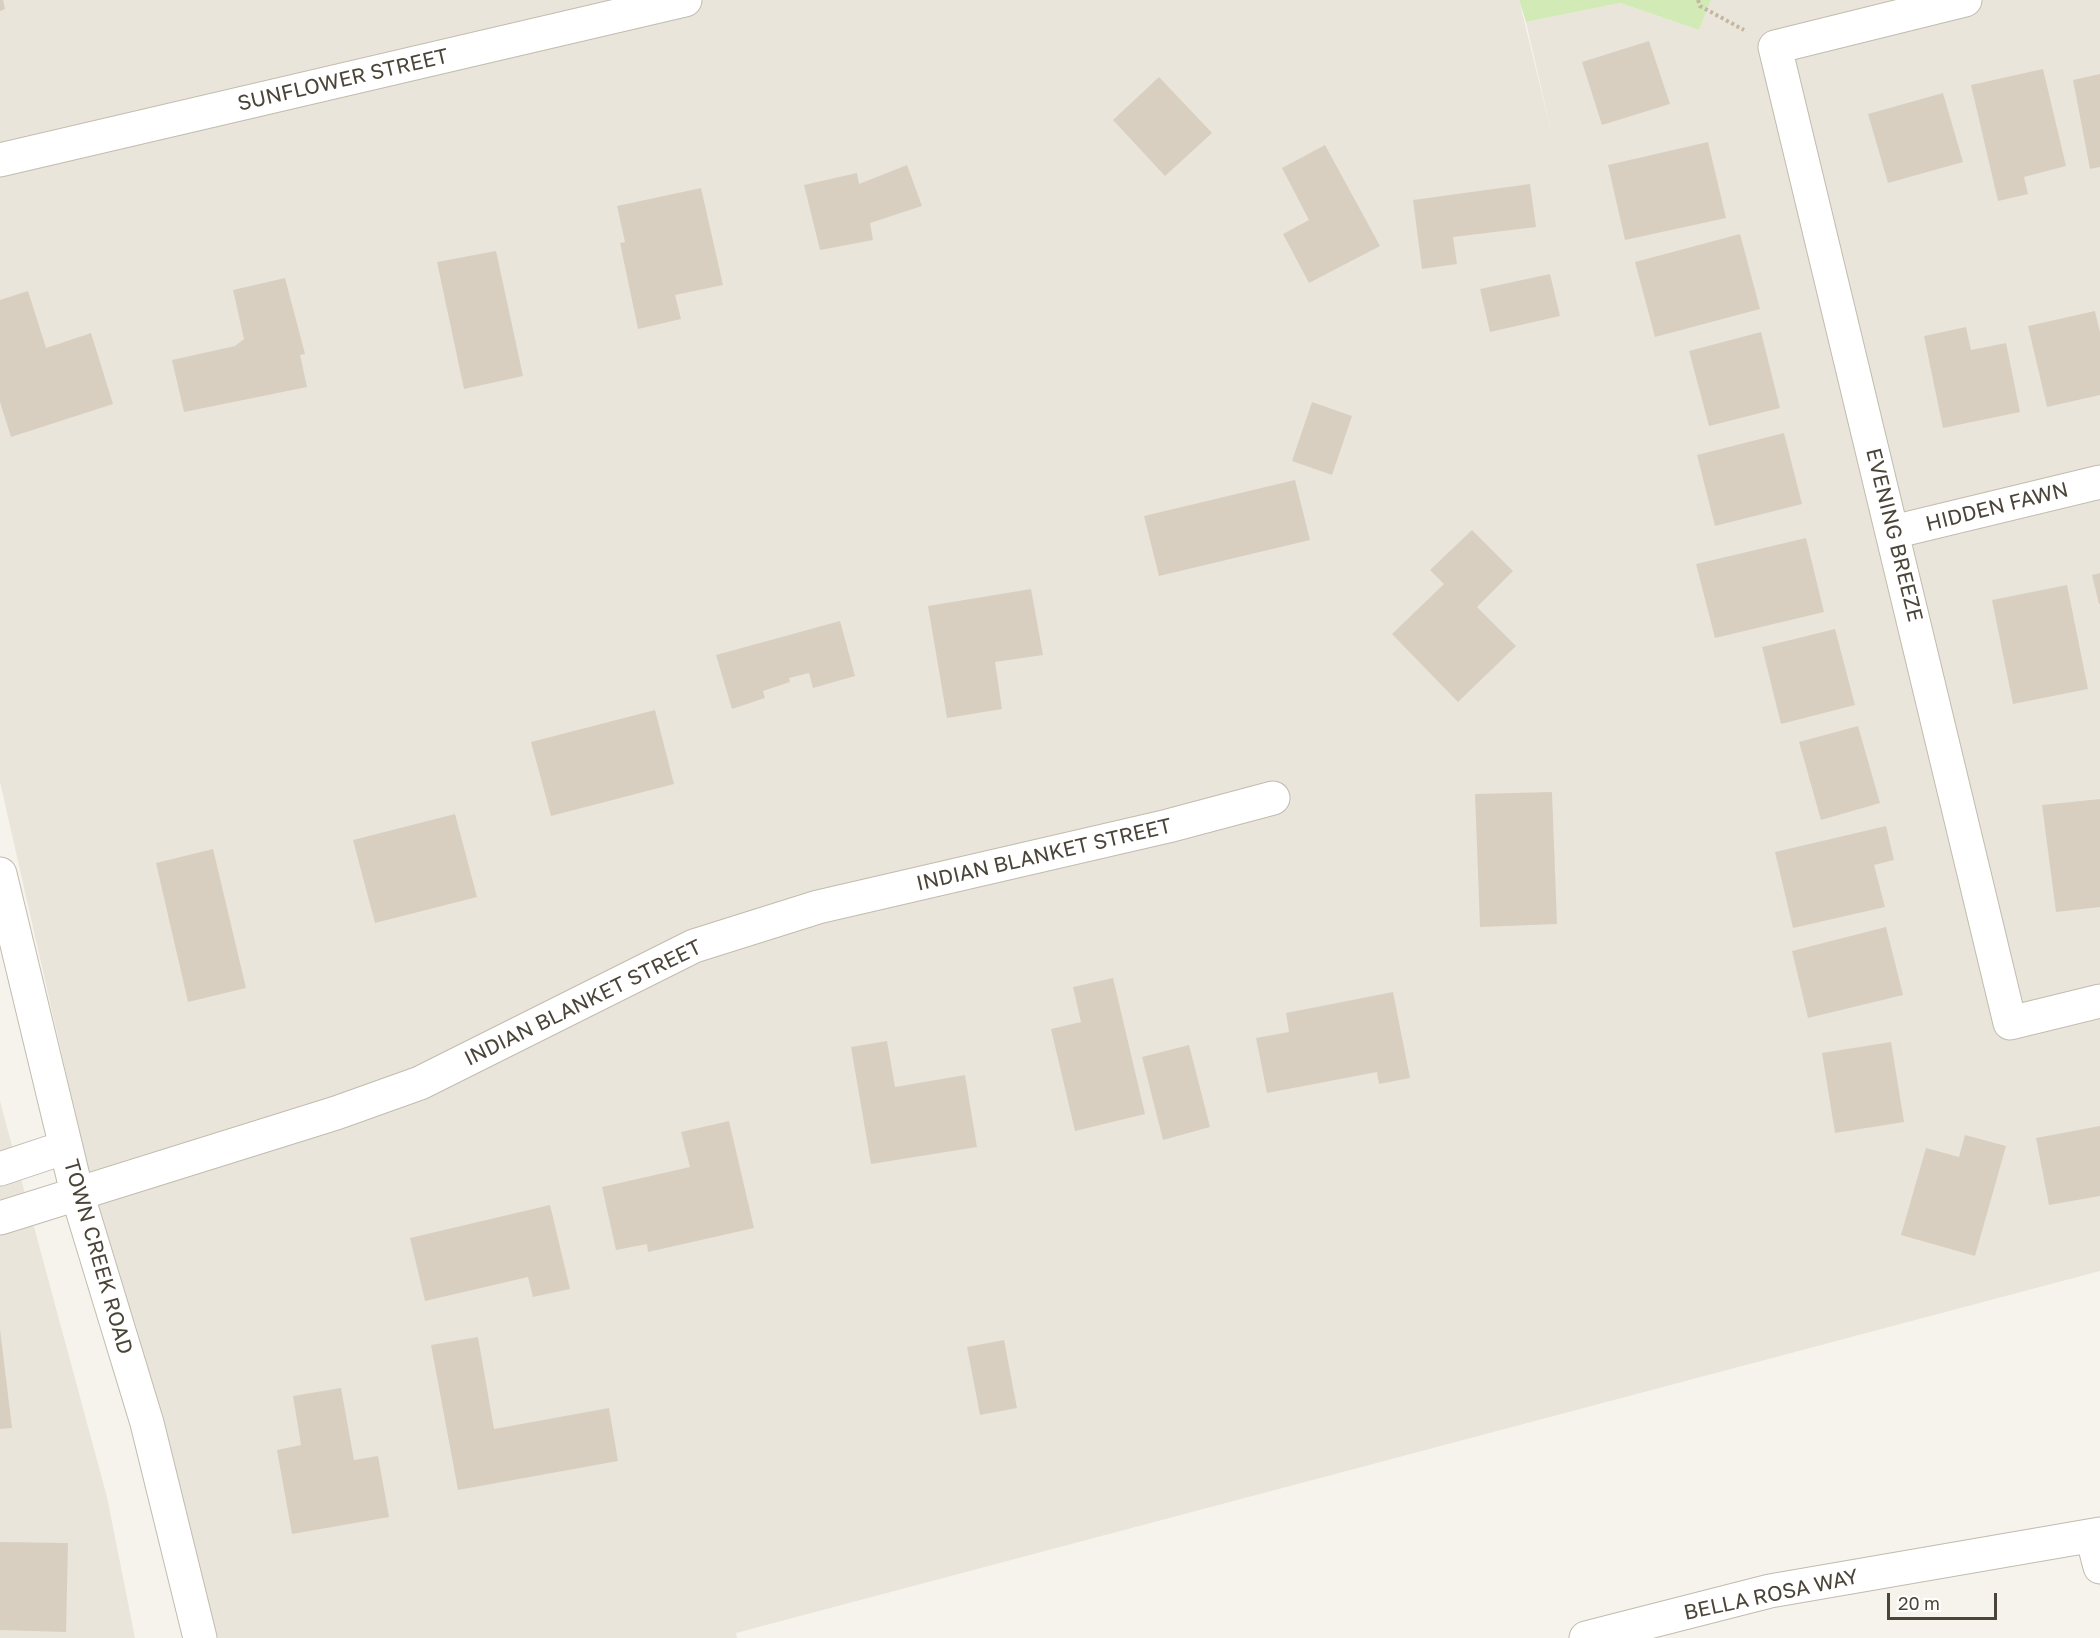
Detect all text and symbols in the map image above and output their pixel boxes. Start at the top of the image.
street label: SUNFLOWER STREET [235,43,451,117]
street label: EVENING BREEZE [1860,446,1928,624]
street label: HIDDEN FAWN [1923,477,2071,537]
street label: INDIAN BLANKET STREET [914,813,1174,897]
street label: INDIAN BLANKET STREET [460,934,706,1072]
street label: TOWN CREEK ROAD [58,1157,138,1357]
street label: BELLA ROSA WAY [1682,1564,1860,1626]
scale bar [1890,1581,2000,1619]
text: 20 m [1898,1592,1940,1614]

